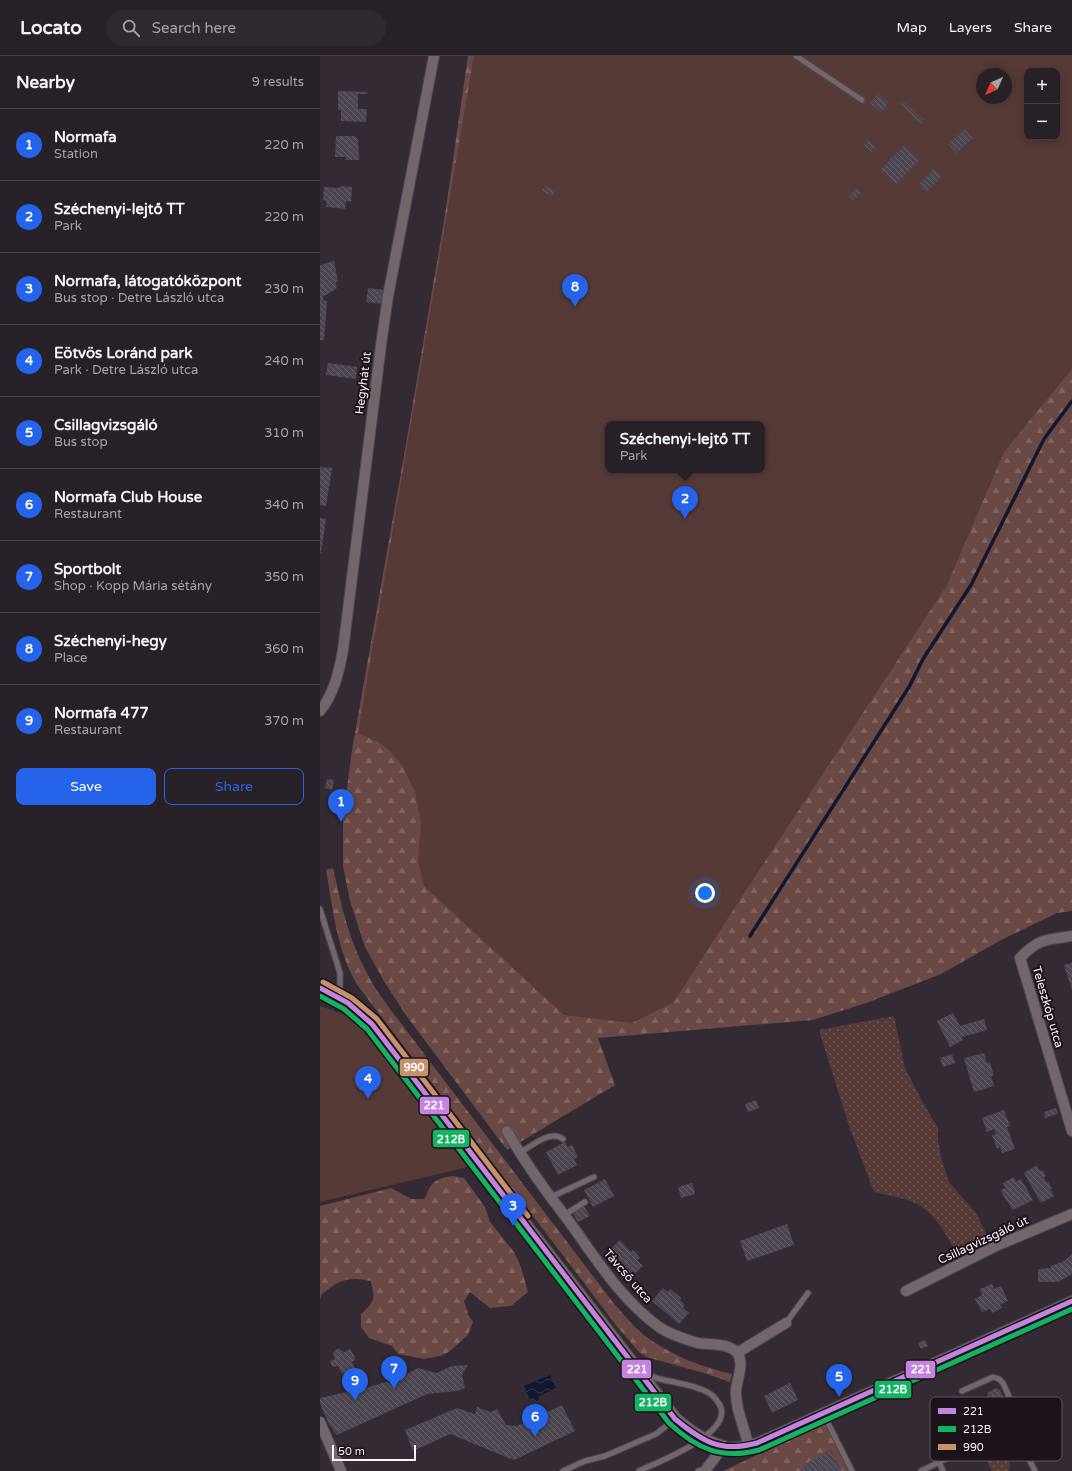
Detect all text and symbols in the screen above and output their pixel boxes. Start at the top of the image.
search box [106,10,386,46]
text: Locato [20,17,82,39]
icon: search [120,17,142,39]
text: Search here [152,19,236,37]
text: Map [897,19,927,36]
text: Layers [949,19,992,36]
text: Share [1014,19,1052,36]
north arrow [976,68,1012,104]
map controls [1024,68,1060,140]
button: + [1024,68,1060,104]
text: Nearby [16,72,75,93]
text: 9 results [252,74,304,90]
button: − [1024,104,1060,140]
text: Normafa [54,128,117,146]
text: 1 [25,137,33,153]
text: 220 m [264,137,304,153]
text: Station [54,146,98,162]
text: Széchenyi-lejtő TT [54,200,185,218]
text: 2 [25,209,33,225]
text: 220 m [264,209,304,225]
text: Park [54,218,82,234]
text: Normafa, látogatóközpont [54,272,242,290]
pin: 8 [562,274,588,307]
text: 3 [25,281,33,297]
text: 230 m [264,281,304,297]
text: Bus stop · Detre László utca [54,290,224,306]
text: Eötvös Loránd park [54,344,192,362]
street label: Hegyhát út [352,350,374,415]
text: 4 [25,353,33,369]
text: 240 m [264,353,304,369]
text: Park · Detre László utca [54,362,198,378]
text: Csillagvizsgáló [54,416,158,434]
popup [605,421,765,473]
text: 5 [25,425,33,441]
text: 310 m [264,425,304,441]
text: Széchenyi-lejtő TT [620,430,750,448]
text: Bus stop [54,434,108,450]
text: Park [620,448,647,464]
pin: 2 [672,486,698,519]
text: Normafa Club House [54,488,202,506]
text: 6 [25,497,33,513]
text: 340 m [264,497,304,513]
text: Restaurant [54,506,122,522]
text: Sportbolt [54,560,121,578]
text: 7 [25,569,33,585]
text: 350 m [264,569,304,585]
text: Shop · Kopp Mária sétány [54,578,212,594]
text: Széchenyi-hegy [54,632,167,650]
text: 8 [25,641,33,657]
text: 360 m [264,641,304,657]
text: Place [54,650,87,666]
text: Normafa 477 [54,704,149,722]
text: 9 [25,713,33,729]
text: 370 m [264,713,304,729]
text: Restaurant [54,722,122,738]
button: Save [16,768,156,805]
button: Share [164,768,304,805]
pin: 1 [328,789,354,822]
your location [695,883,715,903]
street label: Teleszkóp utca [1030,965,1066,1049]
line badge: 990 [399,1058,429,1077]
text: 990 [404,1061,424,1074]
pin: 4 [355,1066,381,1099]
line badge: 221 [419,1096,450,1115]
text: 221 [424,1099,444,1112]
line badge: 212B [432,1129,470,1148]
text: 212B [437,1133,466,1146]
pin: 3 [500,1193,526,1226]
street label: Csillagvizsgáló út [936,1213,1031,1267]
street label: Távcső utca [601,1246,655,1306]
pin: 7 [381,1356,407,1389]
line badge: 221 [621,1359,652,1379]
line badge: 221 [905,1360,936,1379]
text: 221 [627,1363,647,1376]
text: 221 [911,1363,931,1376]
pin: 5 [826,1364,852,1397]
pin: 9 [342,1368,368,1401]
line badge: 212B [874,1380,912,1399]
text: 212B [879,1383,908,1396]
line badge: 212B [634,1393,672,1412]
text: 212B [639,1396,668,1409]
legend [930,1397,1062,1461]
pin: 6 [522,1404,548,1437]
text: 221 [963,1405,984,1418]
text: 212B [963,1423,992,1436]
text: 990 [963,1441,984,1454]
scale bar [332,1443,416,1462]
text: 50 m [338,1445,365,1458]

